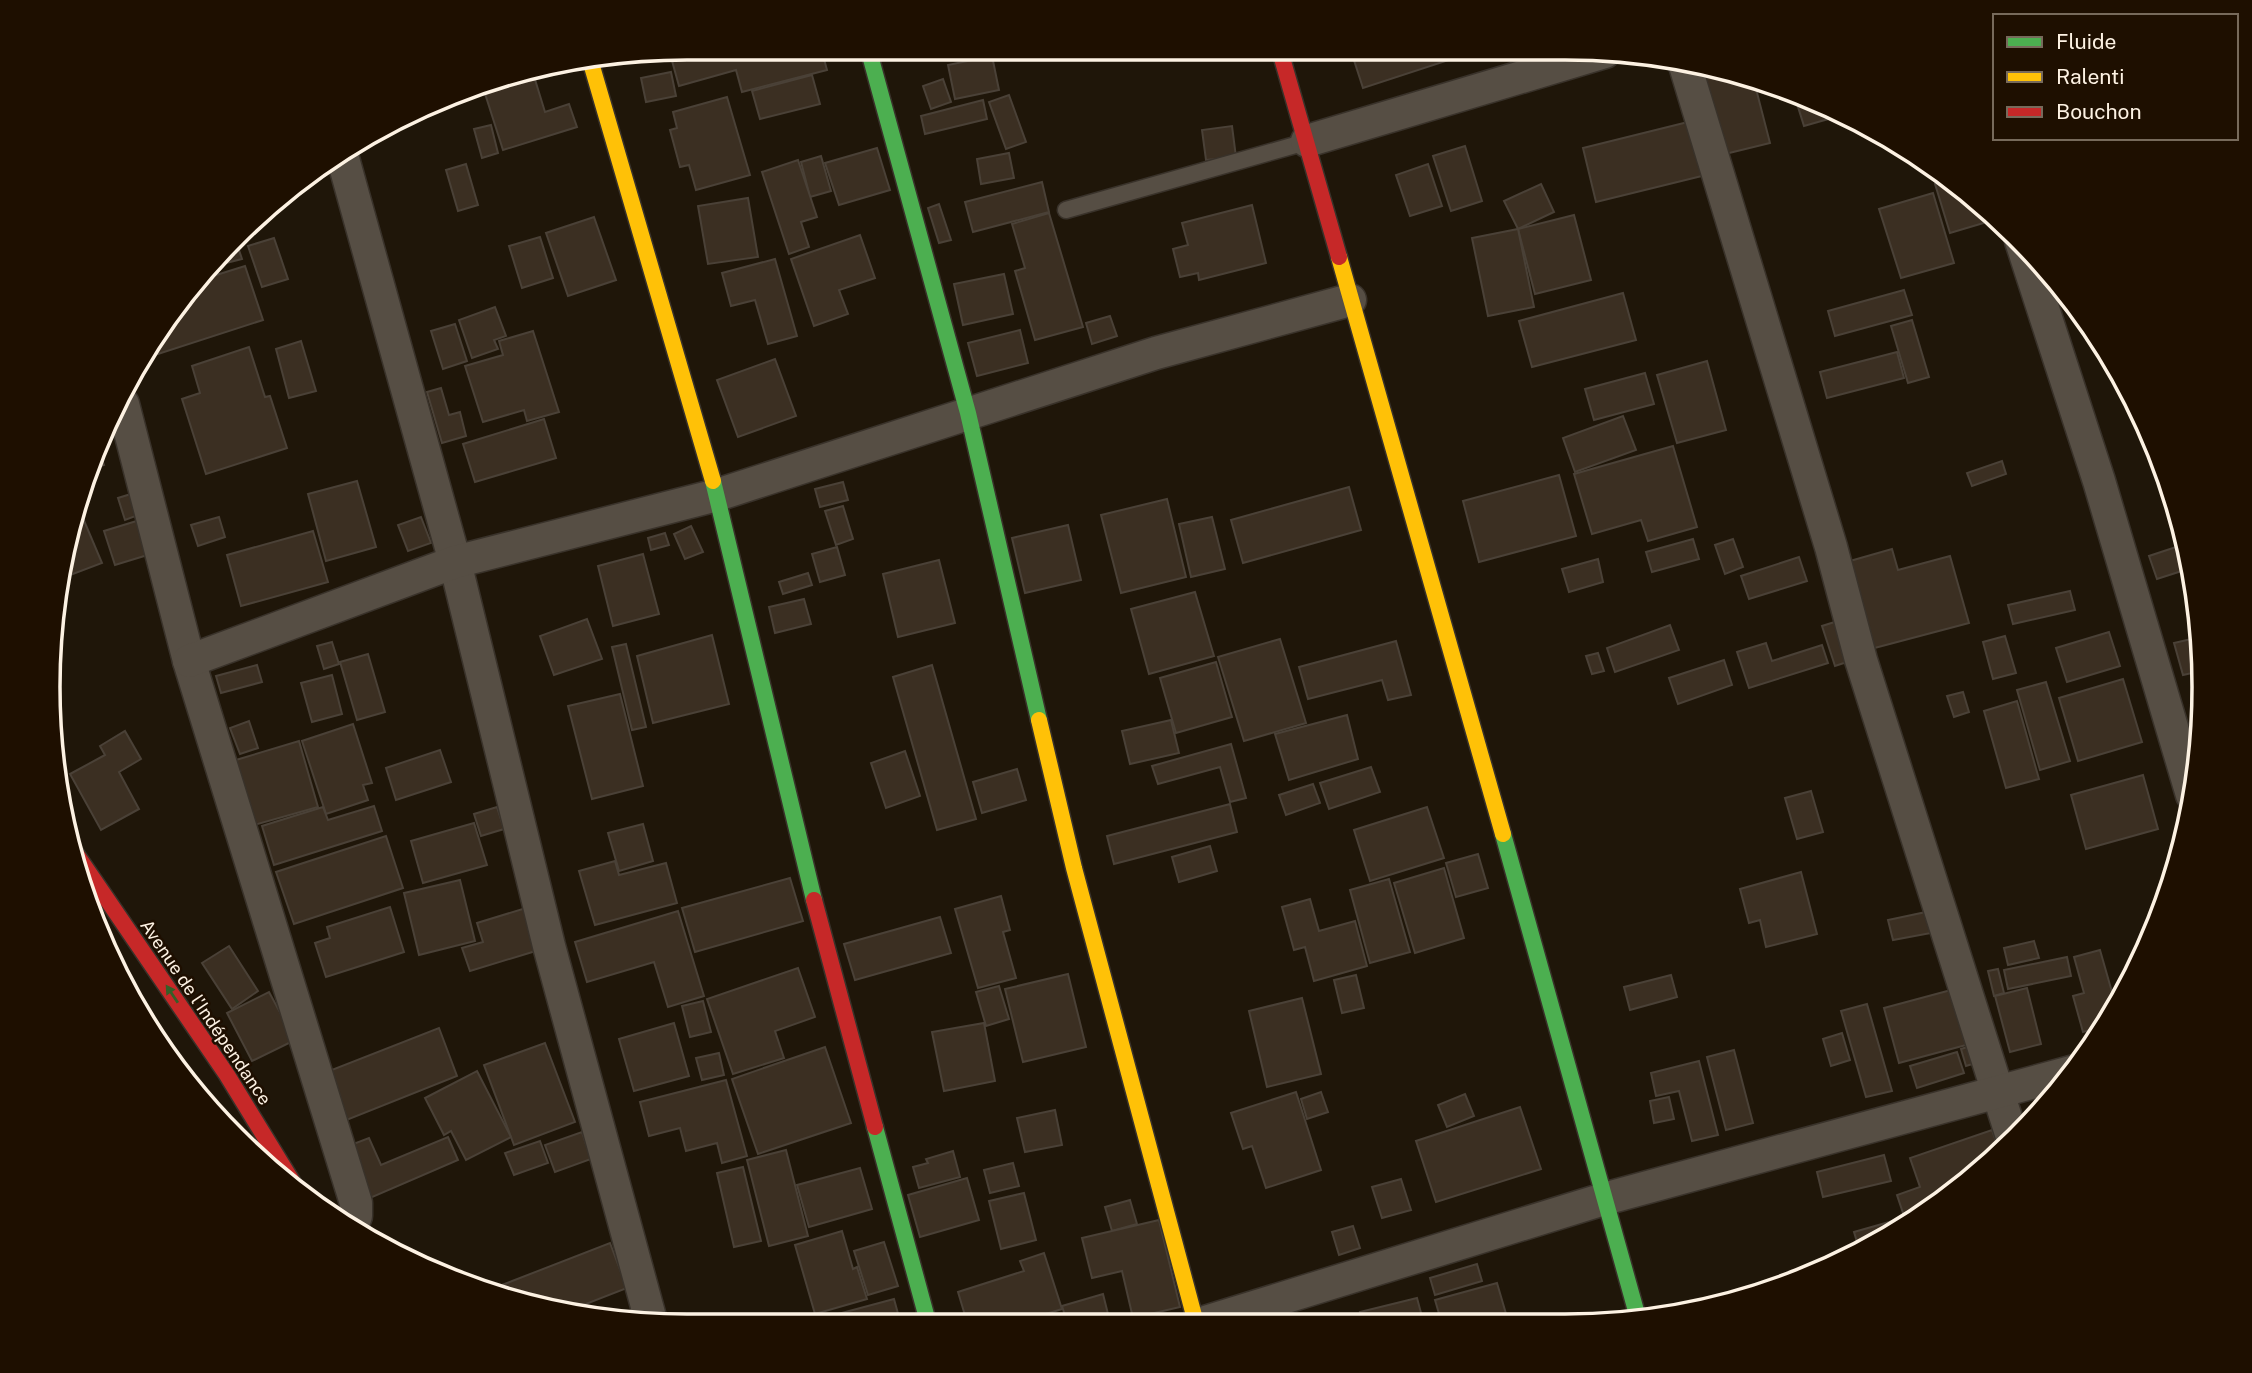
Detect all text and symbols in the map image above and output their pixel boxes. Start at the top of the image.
legend [1993,14,2238,140]
text: Fluide [2056,29,2116,54]
text: Ralenti [2056,64,2124,89]
text: Bouchon [2056,99,2142,124]
street label: Avenue de l'Indépendance [136,915,276,1109]
one-way arrow [166,985,179,1004]

